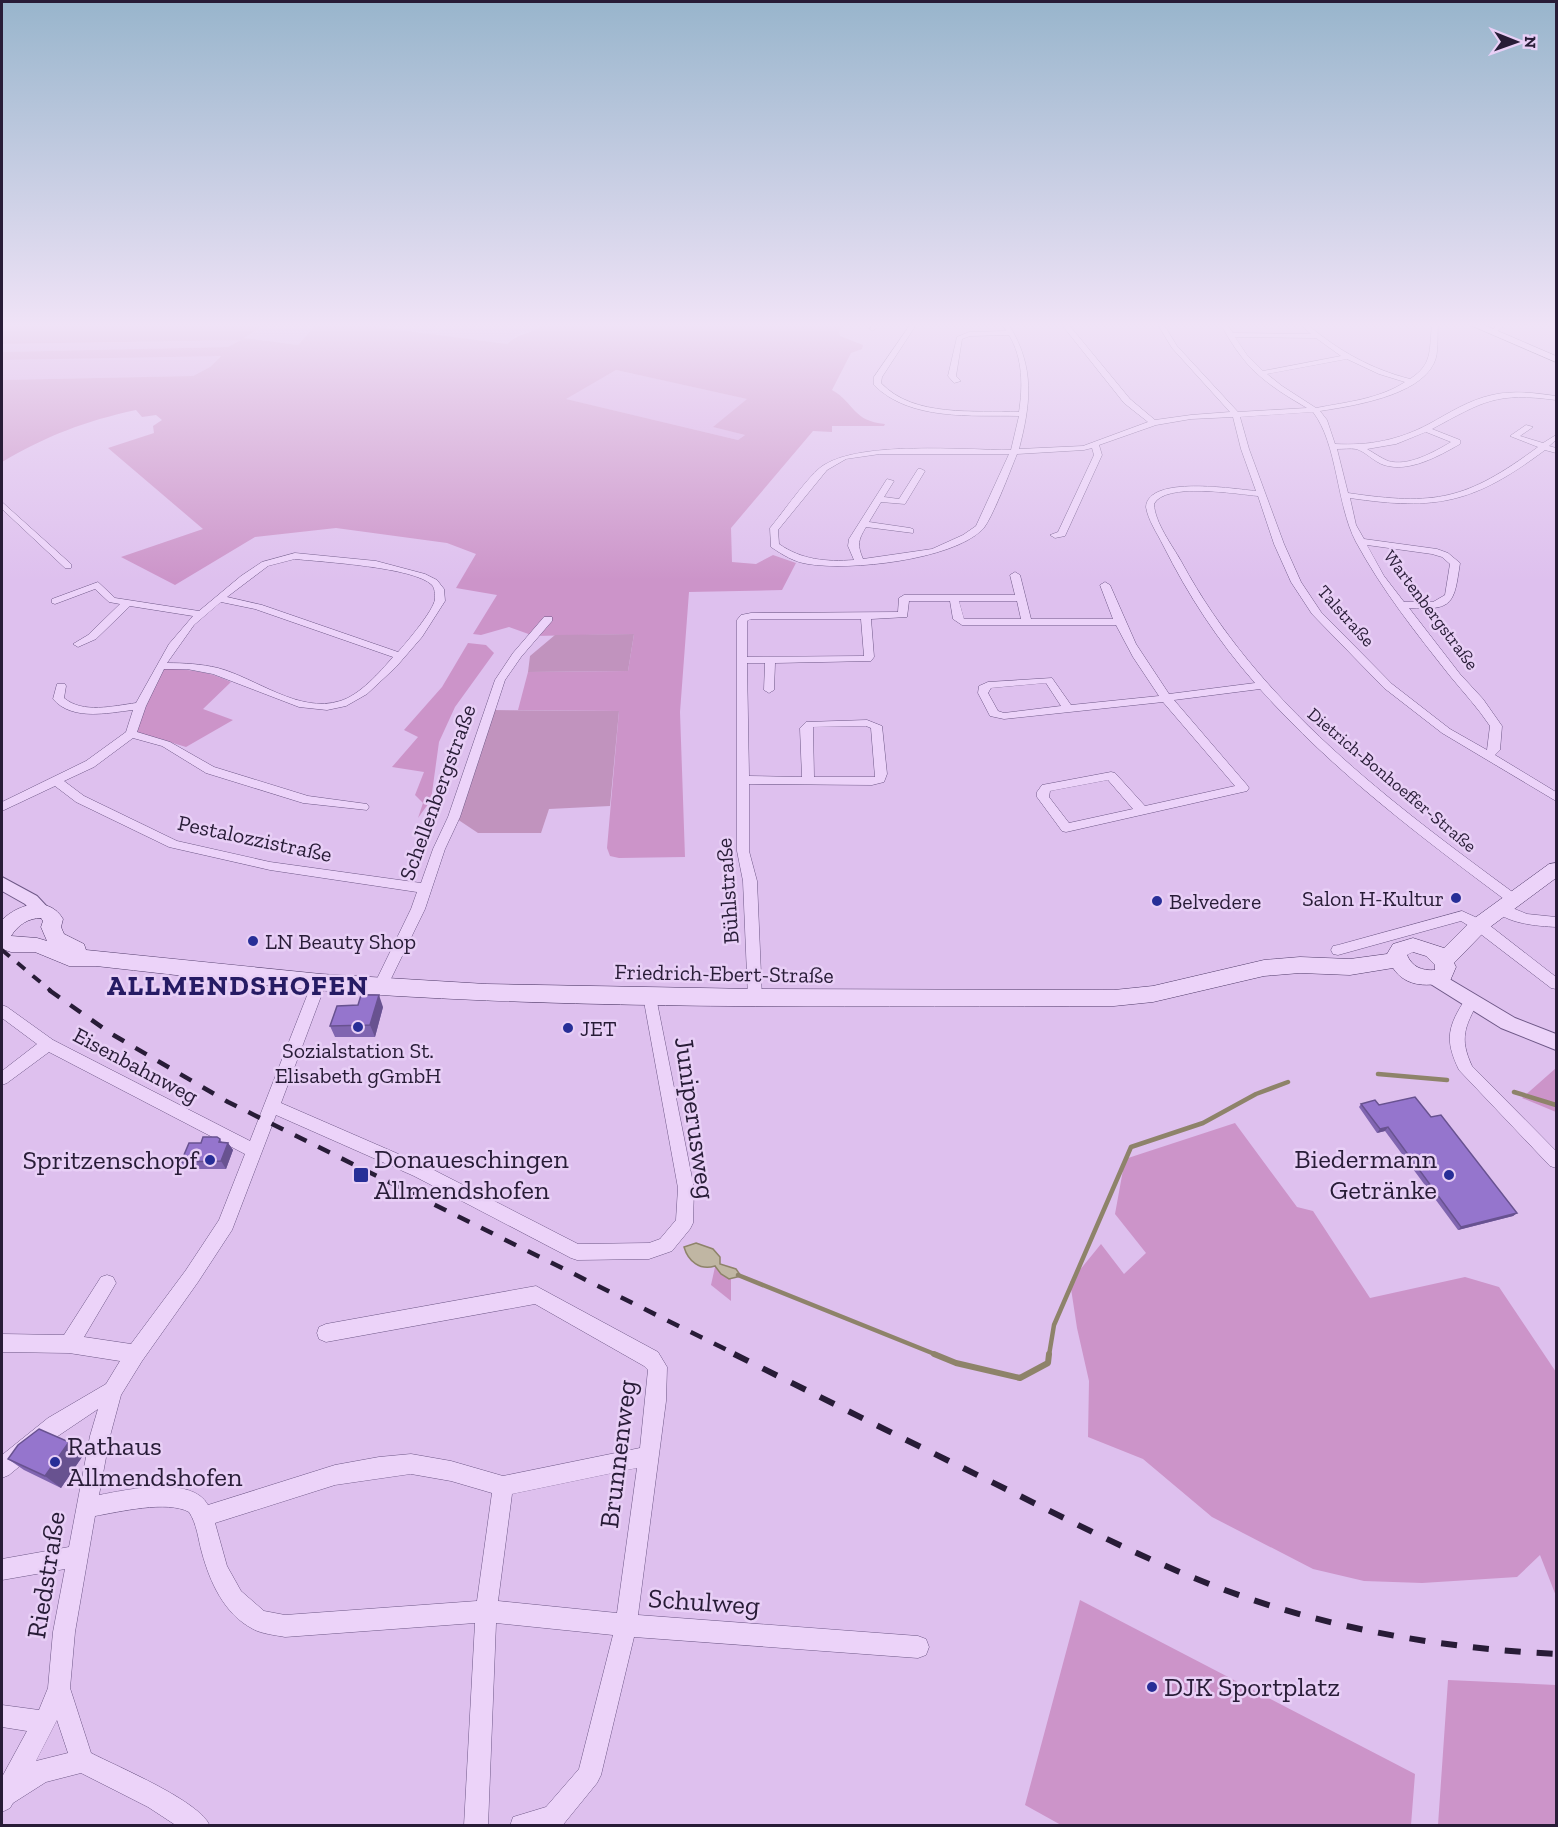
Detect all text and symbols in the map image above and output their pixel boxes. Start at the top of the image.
north arrow [1486,12,1546,72]
text: N [1521,36,1540,49]
street label: Wartenbergstraße [1379,546,1483,674]
street label: Talstraße [1313,581,1379,651]
street label: Schellenbergstraße [393,701,482,884]
street label: Dietrich-Bonhoeffer-Straße [1303,703,1481,857]
street label: Pestalozzistraße [175,809,334,868]
street label: Bühlstraße [710,837,745,945]
place label: Salon H-Kultur [1302,885,1444,912]
place label: Belvedere [1169,888,1261,915]
marker: Salon H-Kultur [1449,891,1463,905]
marker: Belvedere [1150,894,1164,908]
place label: LN Beauty Shop [265,928,416,955]
marker: LN Beauty Shop [246,934,260,948]
street label: Friedrich-Ebert-Straße [614,958,834,989]
district label: ALLMENDSHOFEN [107,969,369,1002]
place label: JET [580,1015,617,1042]
marker: Sozialstation St. Elisabeth gGmbH [351,1020,365,1034]
street label: Eisenbahnweg [69,1021,203,1110]
marker: JET [561,1021,575,1035]
street label: Juniperusweg [668,1035,722,1201]
place label: Sozialstation St. Elisabeth gGmbH [275,1037,441,1089]
place label: Donaueschingen Allmendshofen [374,1143,569,1206]
place label: Biedermann Getränke [1294,1143,1438,1206]
place label: Spritzenschopf [22,1144,200,1176]
marker: Spritzenschopf [203,1153,217,1167]
marker: Donaueschingen Allmendshofen [352,1166,370,1184]
marker: Biedermann Getränke [1442,1168,1456,1182]
street label: Brunnenweg [593,1378,643,1530]
place label: Rathaus Allmendshofen [67,1430,243,1493]
marker: Rathaus Allmendshofen [48,1455,62,1469]
street label: Riedstraße [20,1509,72,1641]
street label: Schulweg [647,1582,761,1622]
place label: DJK Sportplatz [1164,1671,1340,1703]
marker: DJK Sportplatz [1145,1680,1159,1694]

